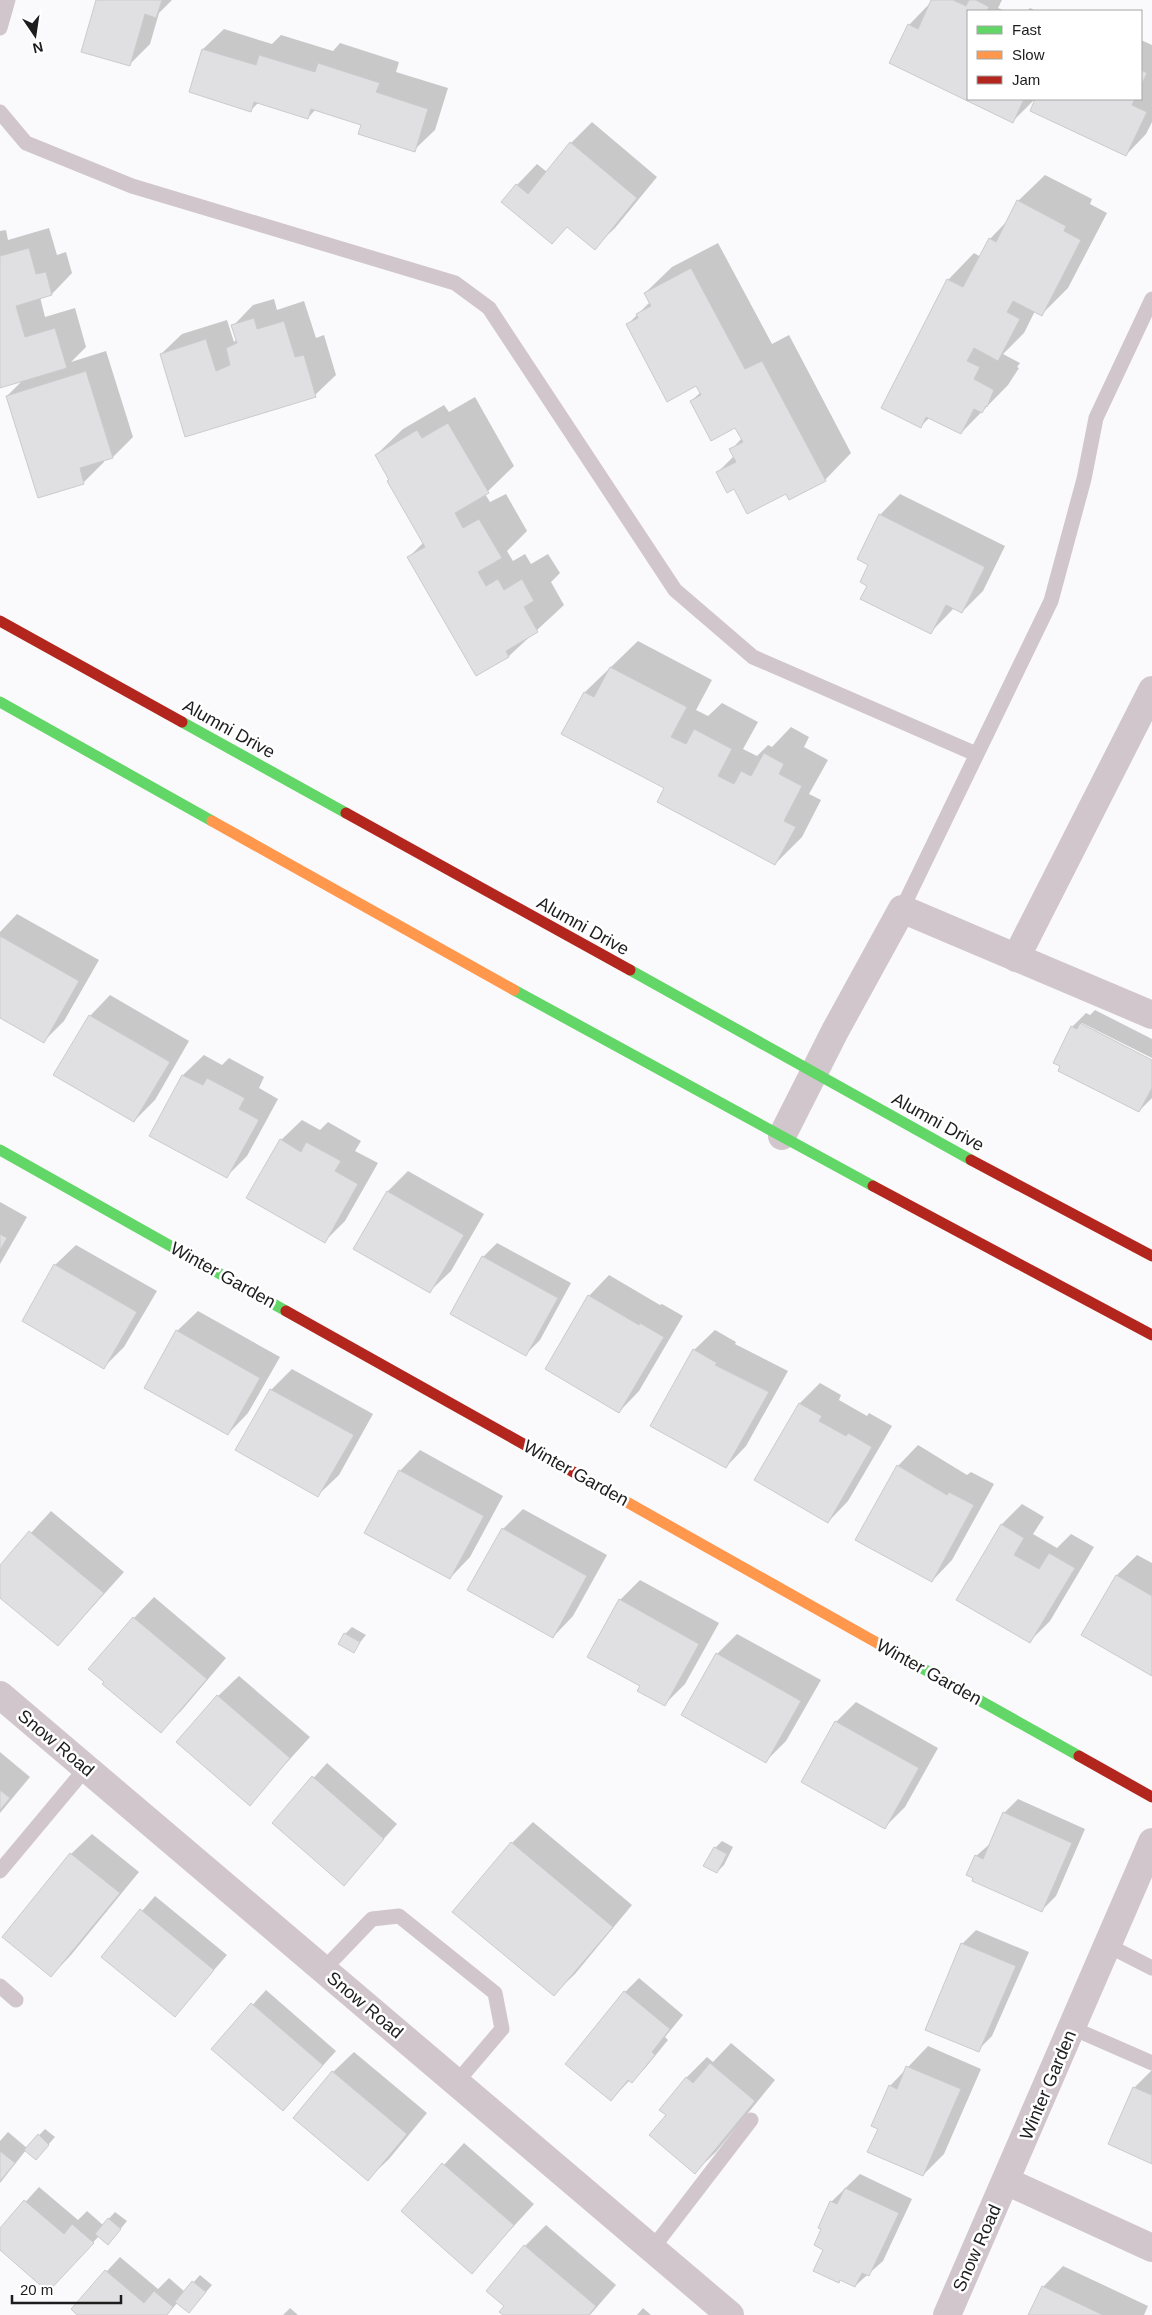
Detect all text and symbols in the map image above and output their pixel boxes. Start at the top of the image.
north arrow [10,10,60,60]
legend [967,10,1142,100]
text: Fast [1012,21,1042,38]
text: N [31,39,45,57]
text: Slow [1012,46,1045,63]
text: Jam [1012,71,1040,88]
street label: Alumni Drive [180,696,278,762]
street label: Alumni Drive [534,893,632,959]
street label: Alumni Drive [889,1089,987,1155]
street label: Winter Garden [167,1238,279,1312]
street label: Winter Garden [520,1436,632,1510]
street label: Winter Garden [873,1635,985,1709]
street label: Snow Road [14,1705,98,1781]
street label: Snow Road [323,1967,407,2043]
street label: Winter Garden [1016,2027,1080,2143]
street label: Snow Road [949,2201,1005,2295]
scale bar [12,2272,121,2304]
text: 20 m [20,2281,53,2298]

